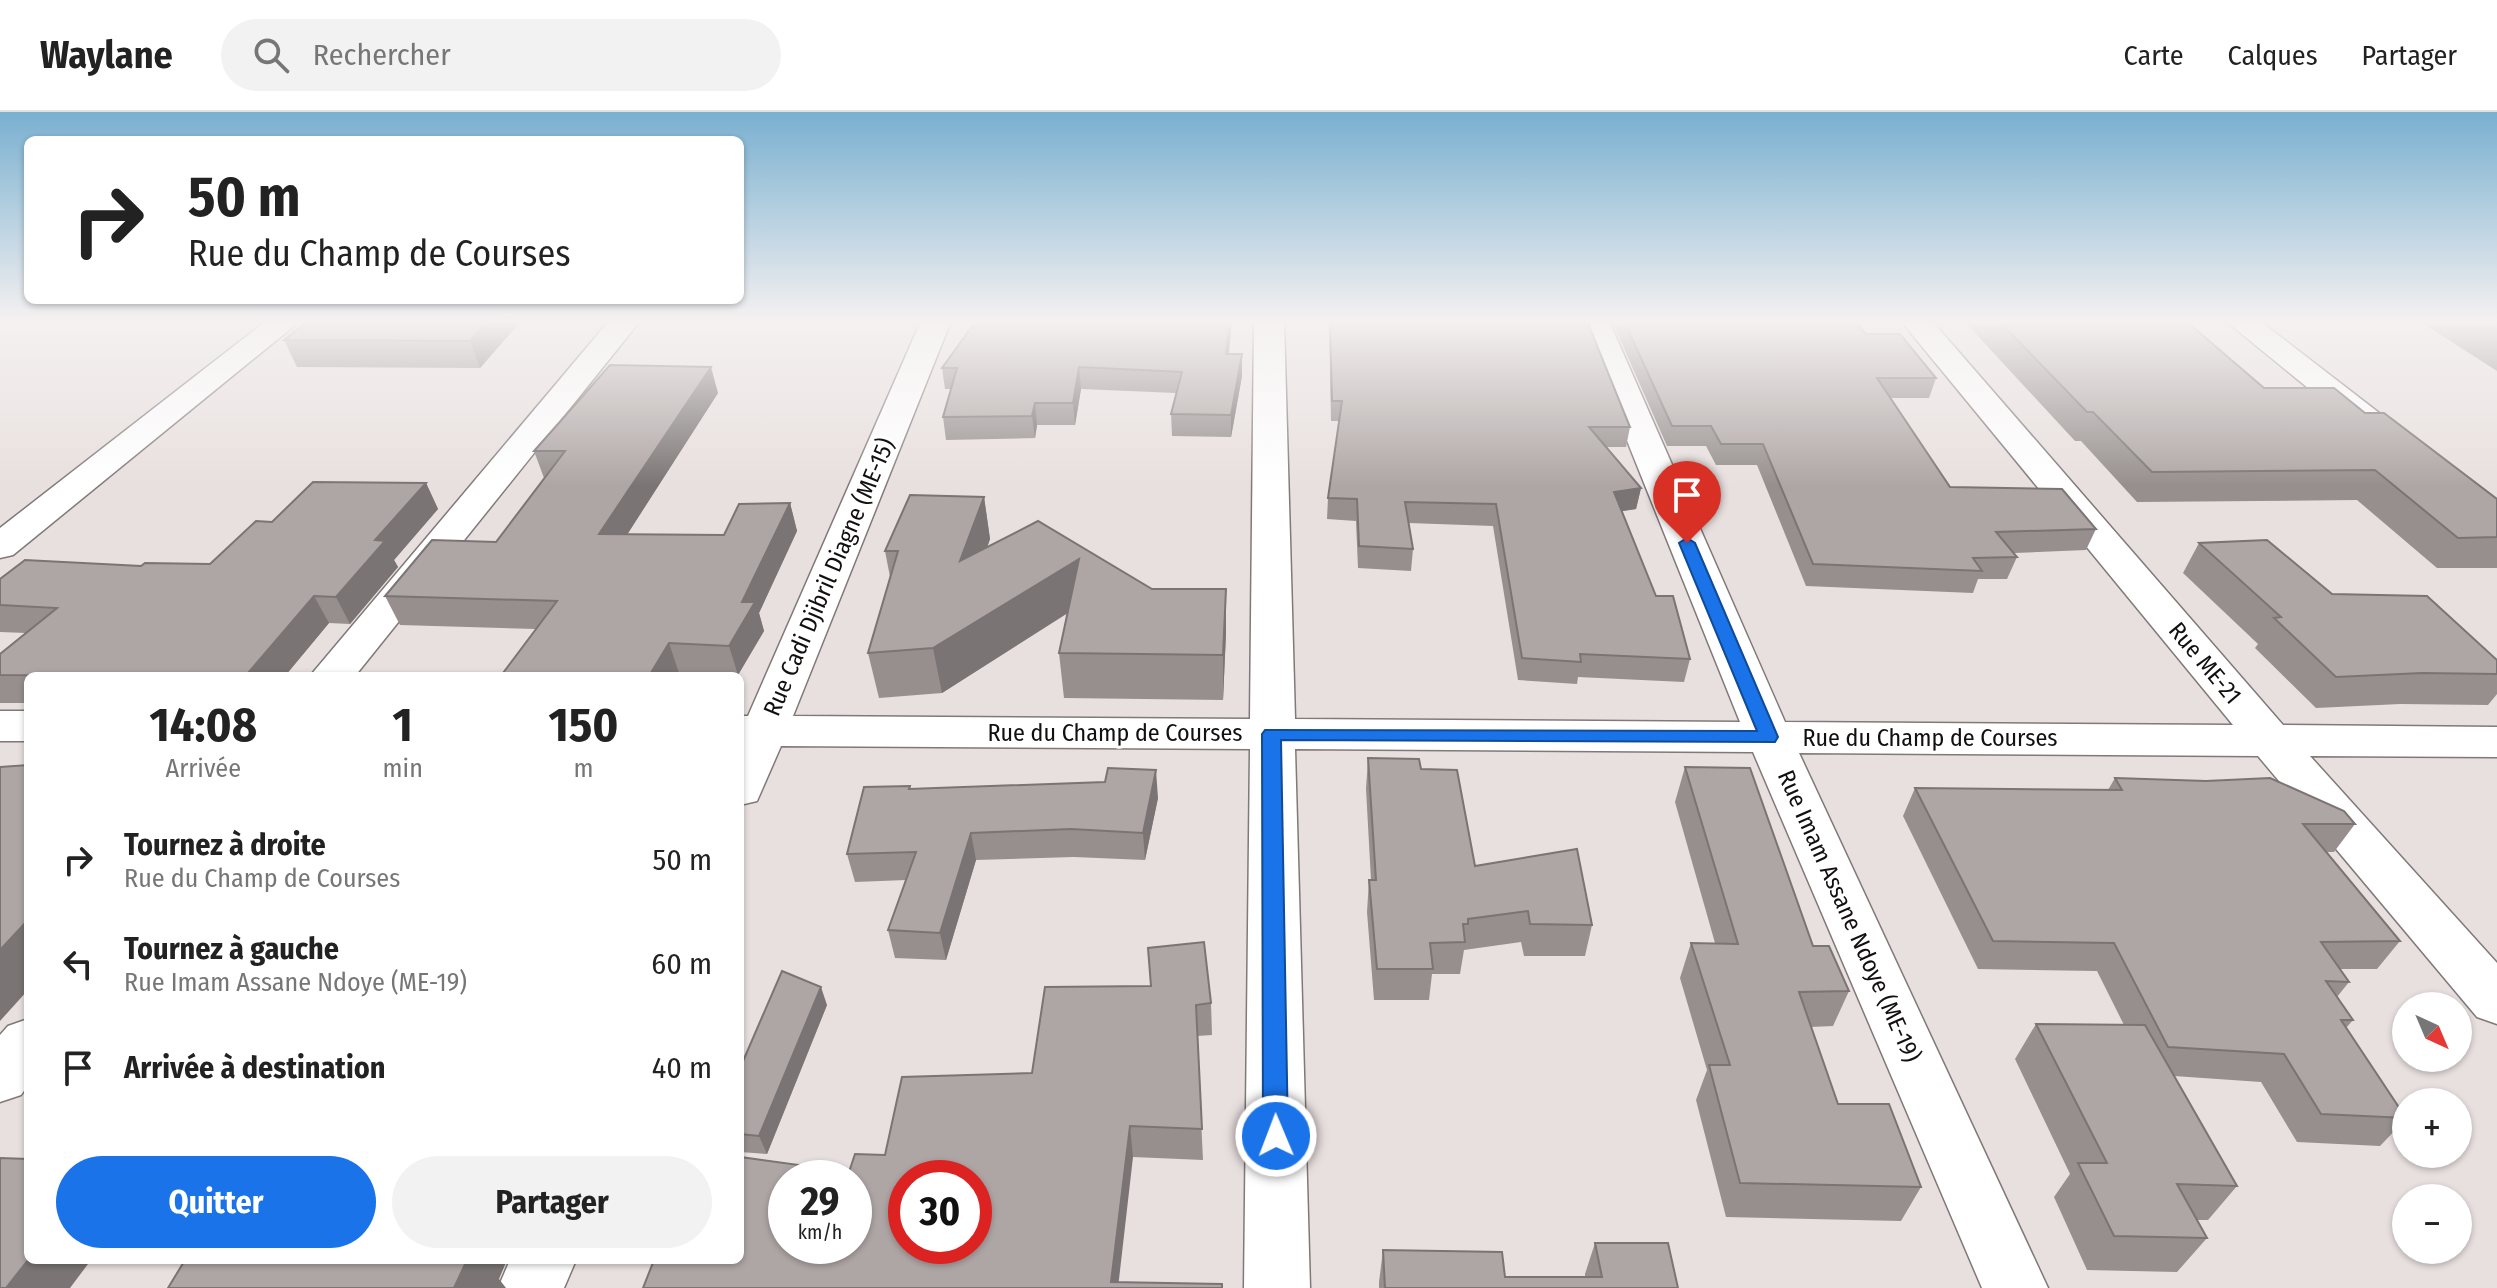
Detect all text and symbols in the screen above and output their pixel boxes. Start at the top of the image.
search box [221,19,781,91]
text: Waylane [40,32,173,78]
icon: search [249,33,293,77]
text: Rechercher [313,37,451,73]
text: Carte [2124,39,2184,72]
text: Calques [2228,39,2318,72]
text: Partager [2362,39,2457,72]
text: 50 m [188,164,300,231]
icon: right [56,168,160,272]
text: Rue du Champ de Courses [188,232,571,276]
street label: Rue Cadi Djibril Diagne (ME-15) [758,434,900,720]
pin [1653,461,1721,543]
icon: arrive [1665,473,1709,517]
street label: Rue ME-21 [2163,617,2247,709]
text: 14:08 [150,696,257,754]
text: 1 [393,696,413,754]
text: 150 [548,696,618,754]
street label: Rue du Champ de Courses [987,719,1243,747]
street label: Rue du Champ de Courses [1802,724,2058,752]
text: Arrivée [166,753,241,784]
text: min [383,753,423,784]
text: m [573,753,593,784]
street label: Rue Imam Assane Ndoye (ME-19) [1772,766,1926,1066]
text: Tournez à droite [124,827,326,863]
icon: right [56,838,100,882]
text: 50 m [652,842,712,878]
text: Rue du Champ de Courses [124,863,400,894]
text: Tournez à gauche [124,931,339,967]
icon: left [56,942,100,986]
text: 60 m [651,946,712,982]
text: Rue Imam Assane Ndoye (ME-19) [124,967,467,998]
north arrow [2392,992,2472,1072]
map controls [2392,992,2472,1264]
icon: arrive [56,1046,100,1090]
text: Arrivée à destination [124,1050,385,1086]
text: 40 m [652,1050,712,1086]
button: + [2392,1088,2472,1168]
position arrow [1234,1094,1318,1178]
button: Quitter [56,1156,376,1248]
button: Partager [392,1156,712,1248]
speed limit sign: 30 [888,1160,992,1264]
text: 29 [800,1178,839,1226]
button: − [2392,1184,2472,1264]
text: km/h [798,1220,842,1244]

